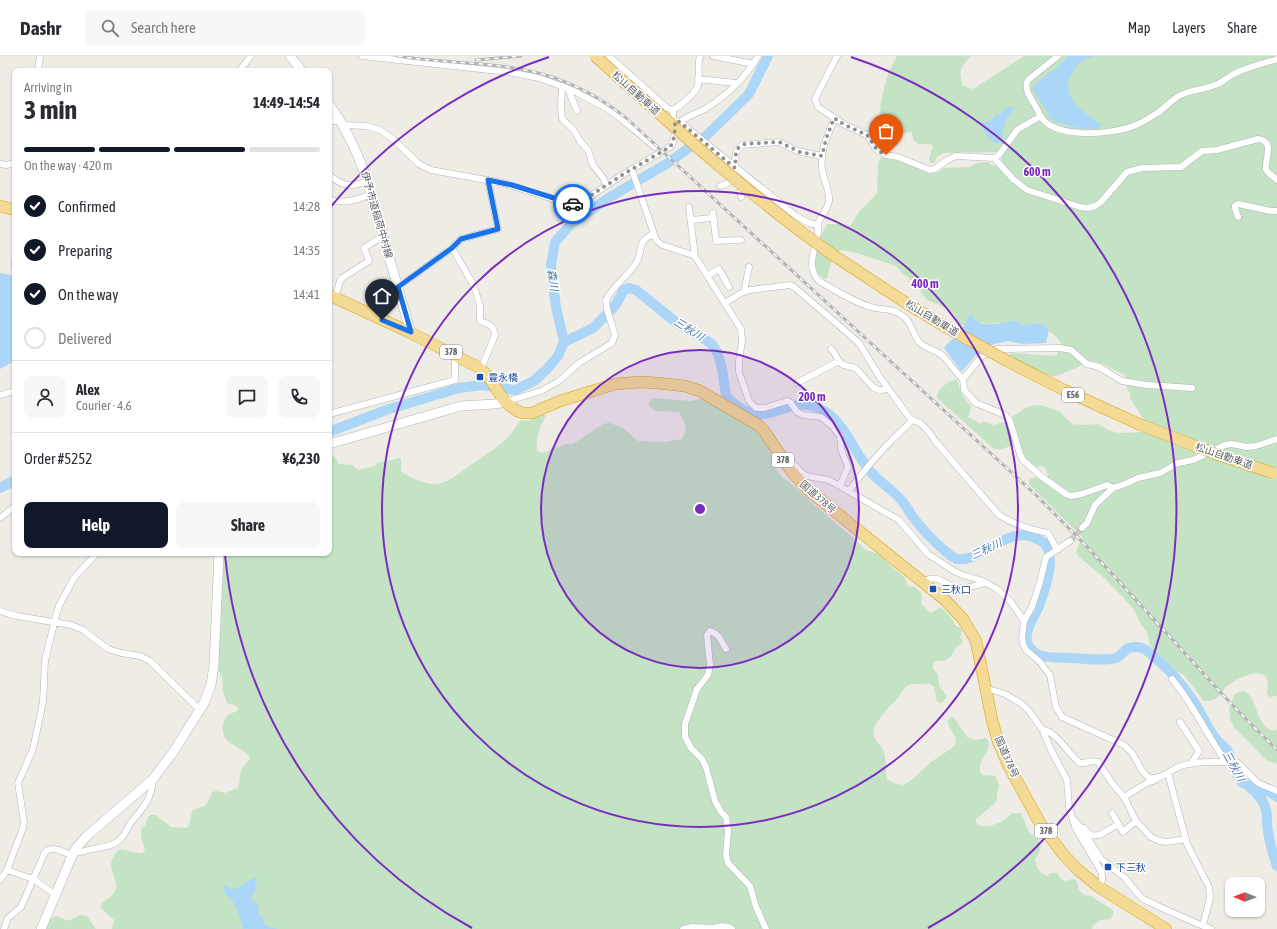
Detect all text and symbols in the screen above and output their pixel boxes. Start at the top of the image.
search box [85,10,365,46]
text: Dashr [20,17,61,39]
icon: search [99,17,121,39]
text: Search here [131,19,196,36]
text: Map [1128,20,1150,36]
text: Layers [1172,20,1205,36]
text: Share [1227,20,1257,36]
street label: 松山自動車道 [610,69,662,117]
text: Arriving in [24,80,72,95]
text: 14:49–14:54 [253,94,320,111]
text: 3 min [24,95,77,125]
pin [869,114,903,155]
icon: bag [875,120,897,142]
text: On the way · 420 m [24,158,112,173]
text: 600 m [1023,165,1051,179]
street label: 伊予市道稲荷中村線 [359,170,395,260]
courier [553,184,593,224]
icon: car [562,193,584,215]
icon: check [24,195,46,217]
text: Confirmed [58,198,116,215]
text: 14:28 [293,199,320,214]
icon: check [24,239,46,261]
text: Preparing [58,242,112,259]
text: 14:35 [293,243,320,258]
water label: 森川 [546,268,561,293]
text: 400 m [910,277,939,291]
pin [365,279,399,320]
icon: check [24,283,46,305]
icon: home [371,285,393,307]
text: On the way [58,286,119,303]
text: 14:41 [293,287,320,302]
street label: 松山自動車道 [903,298,961,338]
water label: 三秋川 [672,315,707,343]
text: Delivered [58,330,112,347]
road number: 378 [440,345,462,359]
marker: 豊永橋 [475,372,485,382]
place label: 豊永橋 [488,372,518,383]
button: person [24,376,66,418]
button: chat [226,376,268,418]
button: phone [278,376,320,418]
text: Alex [76,381,100,398]
road number: E56 [1062,388,1084,402]
text: 200 m [798,390,826,404]
text: Courier · 4.6 [76,398,132,413]
street label: 松山自動車道 [1194,441,1254,471]
text: Order #5252 [24,450,92,467]
text: ¥6,230 [282,450,320,467]
road number: 378 [772,453,794,467]
street label: 国道378号 [798,478,838,516]
button: Help [24,502,168,548]
button: Share [176,502,320,548]
centre of rings [693,502,707,516]
water label: 三秋川 [969,536,1004,561]
marker: 三秋口 [928,584,938,594]
place label: 三秋口 [941,584,971,595]
street label: 国道378号 [993,735,1021,779]
water label: 三秋川 [1221,749,1248,784]
road number: 378 [1035,824,1057,838]
marker: 下三秋 [1103,862,1113,872]
place label: 下三秋 [1116,862,1146,873]
north arrow [1225,877,1265,917]
map controls [1225,877,1265,917]

